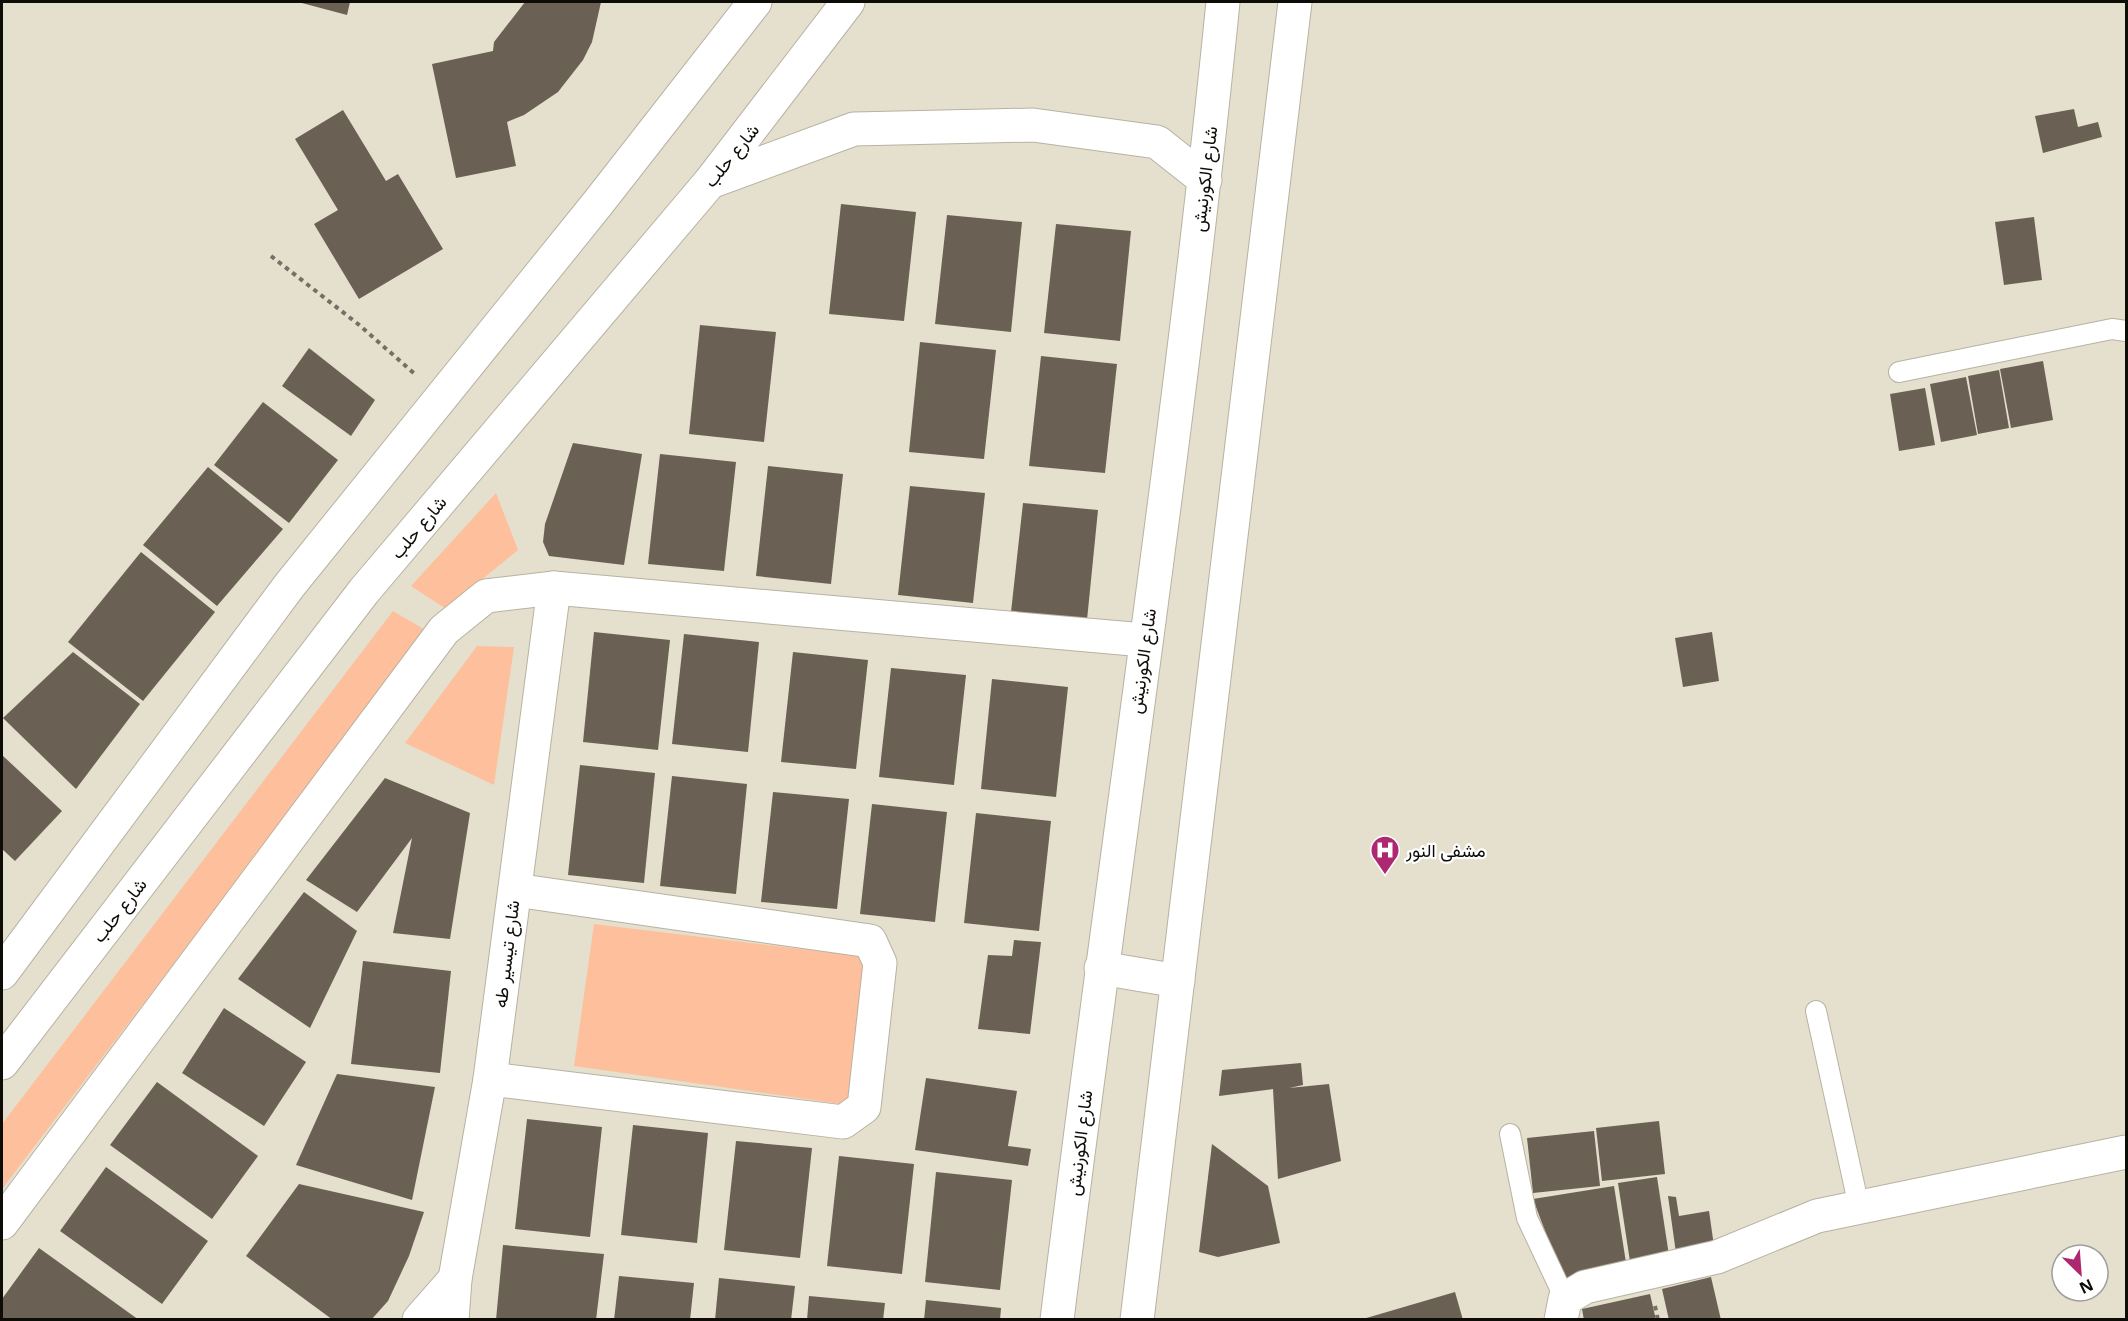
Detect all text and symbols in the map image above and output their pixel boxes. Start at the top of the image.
street label: شارع حلب [698,118,765,192]
street label: شارع الكورنيش [1186,125,1223,233]
street label: شارع حلب [385,490,452,564]
street label: شارع الكورنيش [1123,607,1162,715]
hospital icon: مشفى النور [1369,834,1401,876]
place label: مشفى النور [1405,838,1486,862]
street label: شارع حلب [86,873,152,948]
street label: شارع تيسير طه [488,899,525,1009]
street label: شارع الكورنيش [1061,1089,1098,1197]
north arrow [2050,1243,2110,1303]
text: N [2076,1274,2097,1299]

